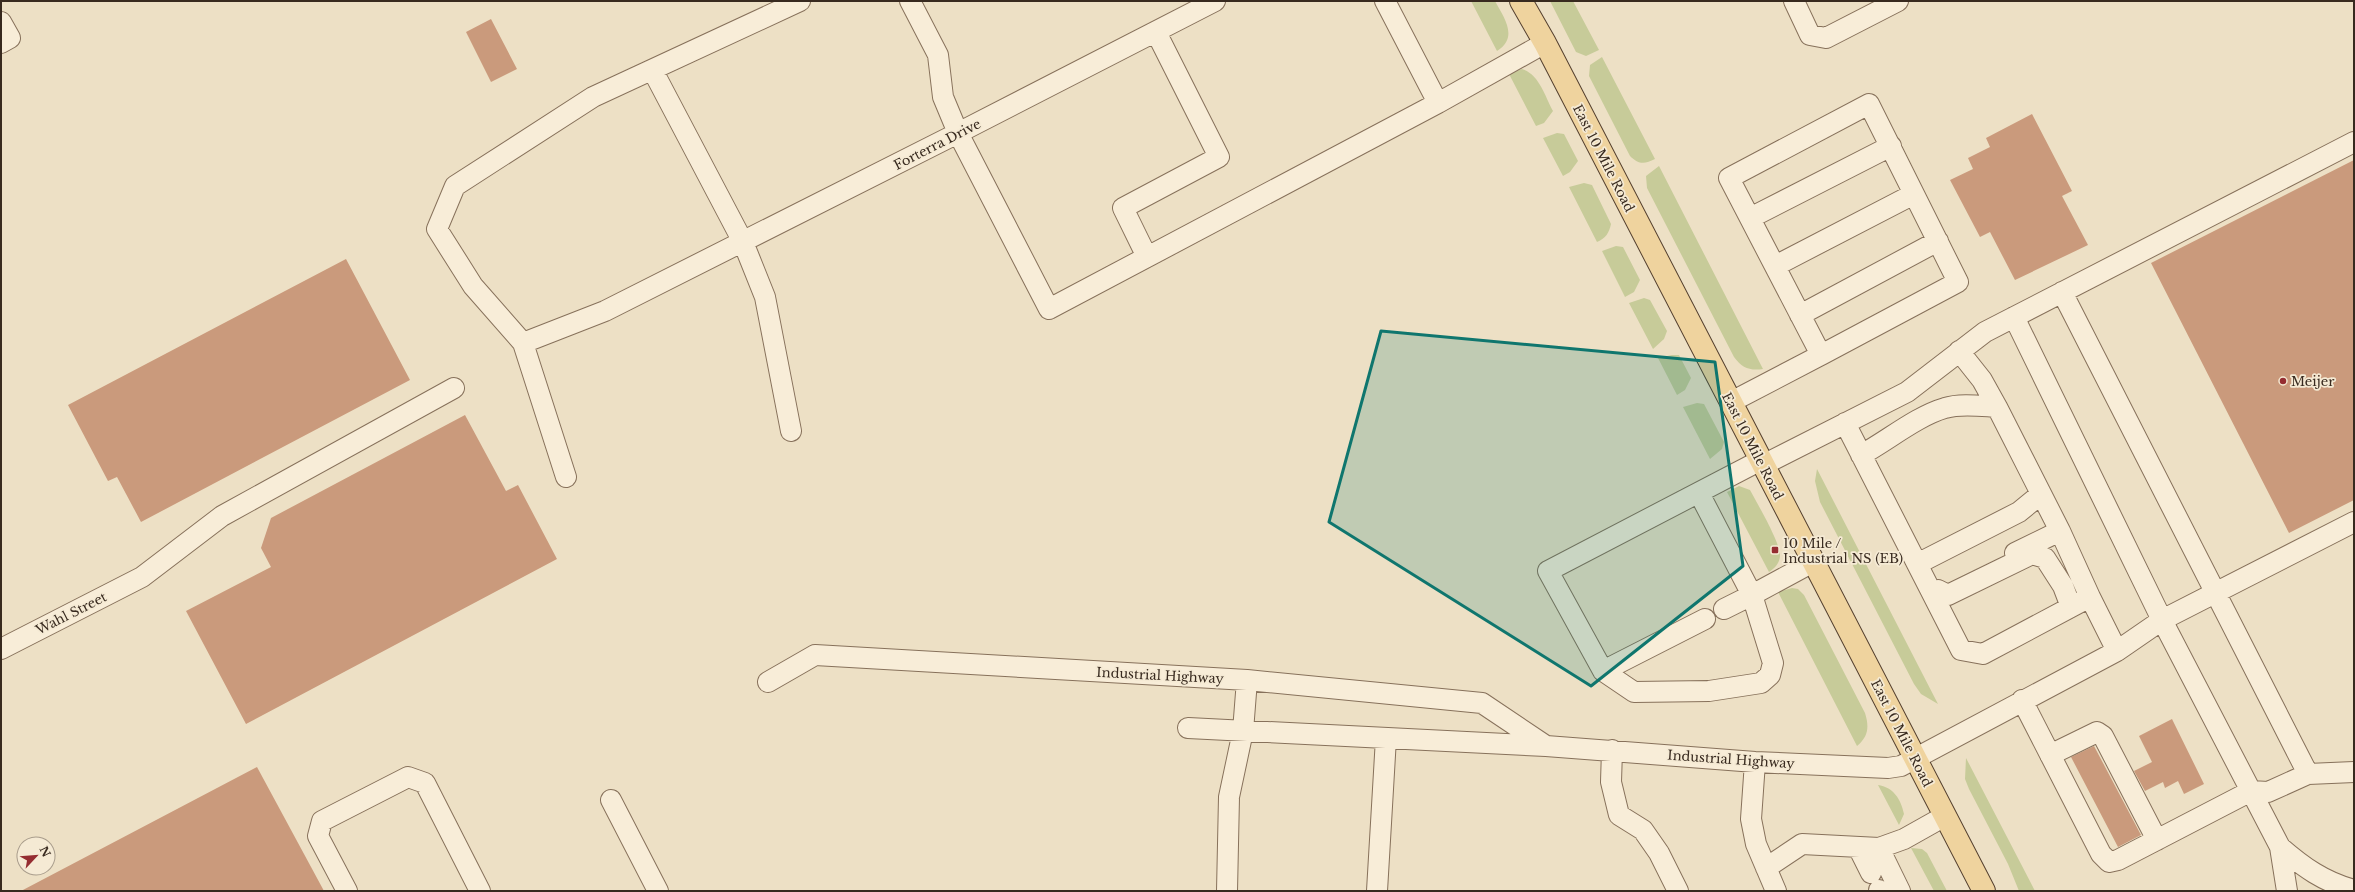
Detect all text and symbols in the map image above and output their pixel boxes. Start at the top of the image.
street label: East 10 Mile Road [1569,102,1638,215]
street label: Forterra Drive [891,115,984,174]
place label: Meijer [2291,373,2335,390]
marker: Meijer [2278,376,2288,386]
street label: East 10 Mile Road [1718,390,1787,503]
place label: 10 Mile / Industrial NS (EB) [1783,535,1903,567]
marker: 10 Mile / Industrial NS (EB) [1770,545,1780,555]
street label: Wahl Street [32,588,110,639]
street label: Industrial Highway [1096,664,1225,687]
street label: East 10 Mile Road [1867,677,1936,790]
street label: Industrial Highway [1667,747,1796,772]
north arrow [16,836,56,876]
text: N [36,844,54,860]

